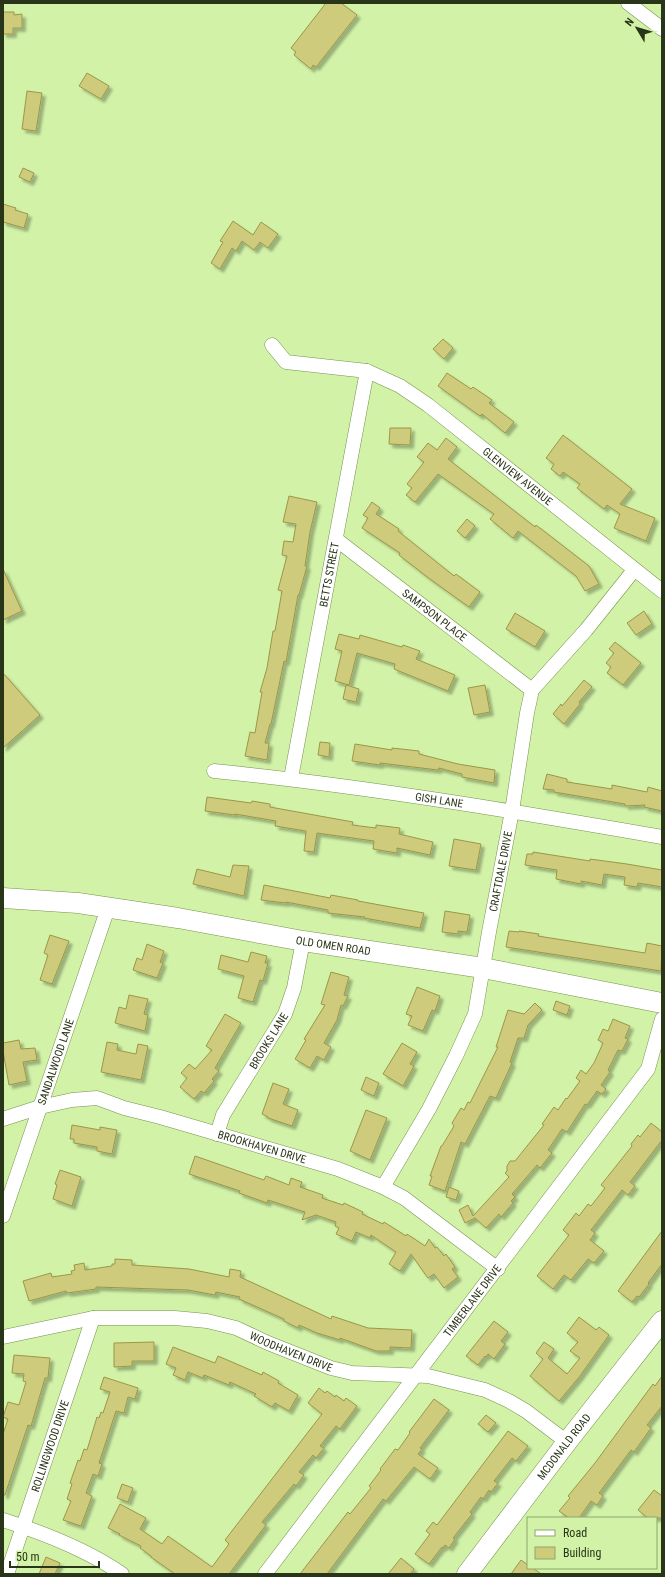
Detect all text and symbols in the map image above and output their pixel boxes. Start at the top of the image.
north arrow [617,8,657,48]
text: N [622,15,637,29]
street label: GLENVIEW AVENUE [480,445,555,508]
street label: BETTS STREET [317,541,341,608]
street label: SAMPSON PLACE [400,586,470,644]
street label: GISH LANE [414,790,465,810]
street label: CRAFTDALE DRIVE [486,829,515,913]
street label: OLD OMEN ROAD [295,933,372,958]
street label: BROOKS LANE [246,1010,291,1071]
street label: SANDALWOOD LANE [35,1016,76,1107]
street label: BROOKHAVEN DRIVE [216,1128,308,1166]
street label: TIMBERLANE DRIVE [441,1262,504,1339]
street label: WOODHAVEN DRIVE [248,1329,335,1375]
street label: ROLLINGWOOD DRIVE [29,1398,72,1494]
street label: MCDONALD ROAD [534,1411,593,1482]
legend [527,1517,657,1569]
text: Road [563,1526,587,1540]
scale bar [10,1543,99,1569]
text: Building [563,1546,601,1560]
text: 50 m [16,1550,40,1564]

